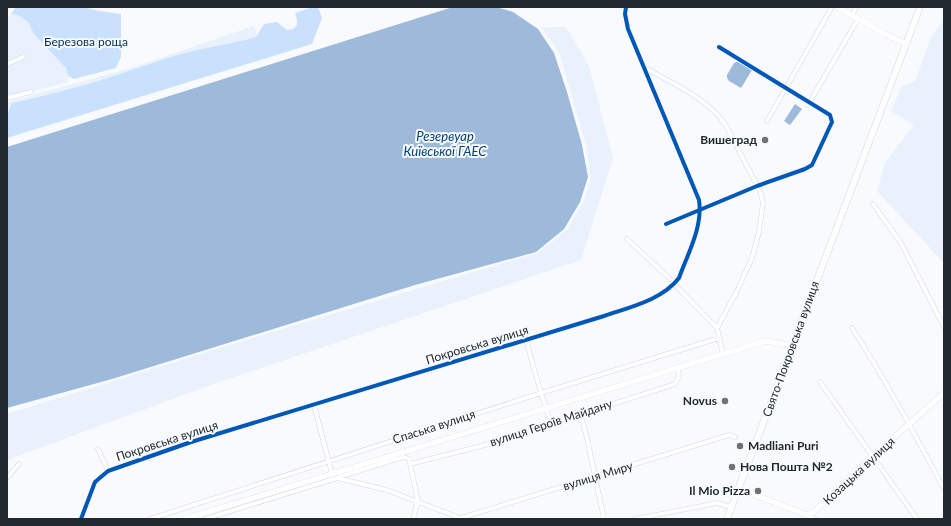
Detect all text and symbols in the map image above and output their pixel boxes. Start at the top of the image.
park label: Березова роща [44,34,128,49]
water label: Резервуар Київської ГАЕС [404,128,487,159]
place label: Вишеград [700,132,757,147]
marker: Вишеград [760,135,770,145]
street label: Свято-Покровська вулиця [759,279,822,419]
street label: Покровська вулиця [424,322,530,367]
place label: Novus [683,393,717,408]
street label: вулиця Героїв Майдану [488,395,615,449]
marker: Novus [720,396,730,406]
street label: Спаська вулиця [391,406,477,447]
street label: Покровська вулиця [114,417,220,464]
street label: Козацька вулиця [820,434,898,508]
place label: Madliani Puri [748,438,819,453]
marker: Madliani Puri [735,441,745,451]
street label: вулиця Миру [561,458,635,493]
place label: Нова Пошта №2 [740,459,833,474]
marker: Нова Пошта №2 [727,462,737,472]
place label: Il Mio Pizza [689,483,750,498]
marker: Il Mio Pizza [753,486,763,496]

